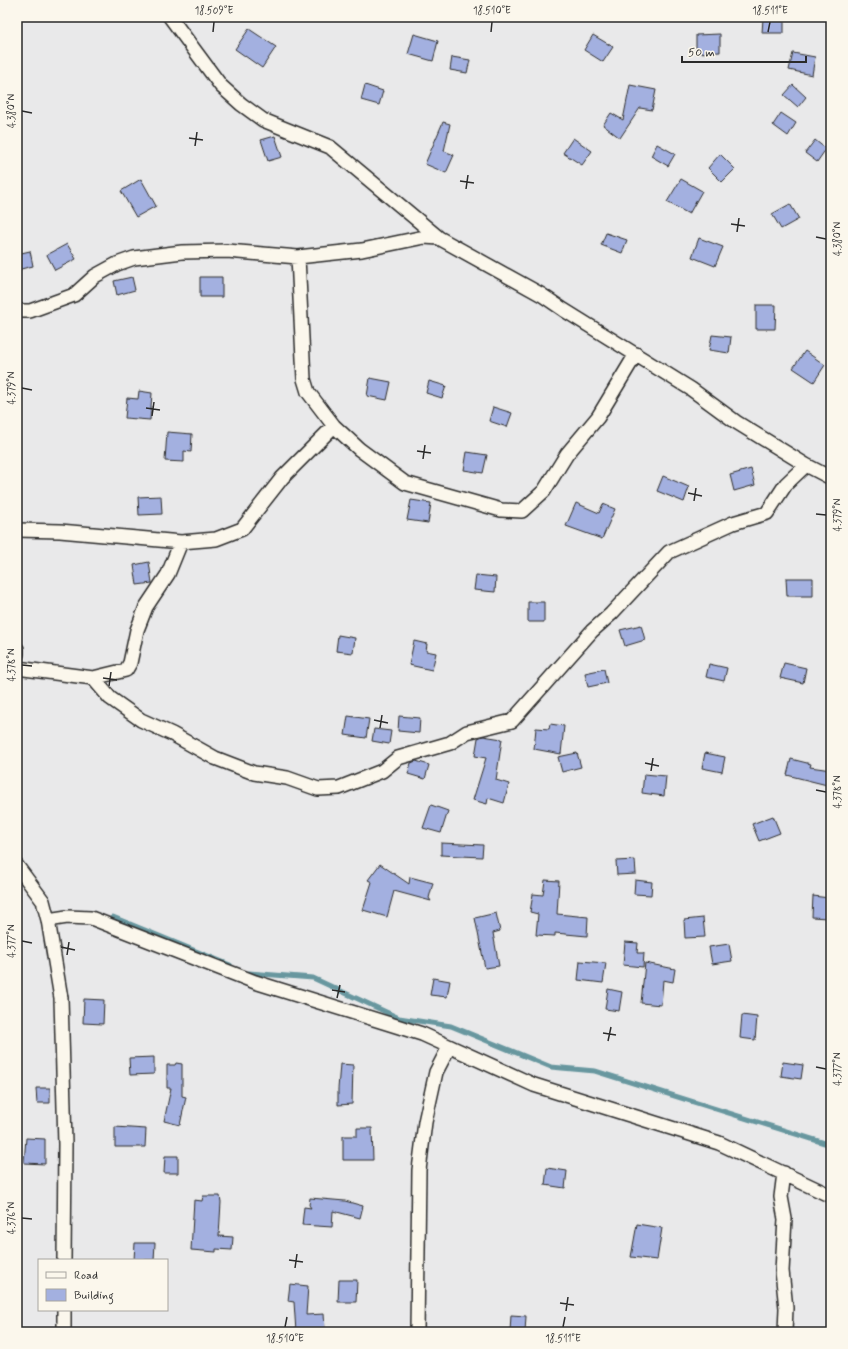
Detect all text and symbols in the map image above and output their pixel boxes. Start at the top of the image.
text: 18.509°E [195,4,233,18]
text: 18.510°E [473,4,511,18]
text: 18.511°E [752,4,788,18]
scale bar [682,38,806,64]
text: 50 m [688,45,715,61]
text: 4.380°N [5,94,19,128]
text: 4.380°N [831,222,845,256]
text: 4.379°N [5,371,19,405]
text: 4.379°N [831,498,845,532]
text: 4.378°N [5,648,19,682]
text: 4.378°N [831,775,845,809]
text: 4.377°N [5,924,19,958]
text: 4.377°N [831,1052,845,1086]
text: 4.376°N [5,1201,19,1234]
legend [38,1259,168,1311]
text: Road [74,1268,98,1284]
text: Building [74,1288,114,1305]
text: 18.510°E [266,1332,304,1346]
text: 18.511°E [545,1332,581,1346]

